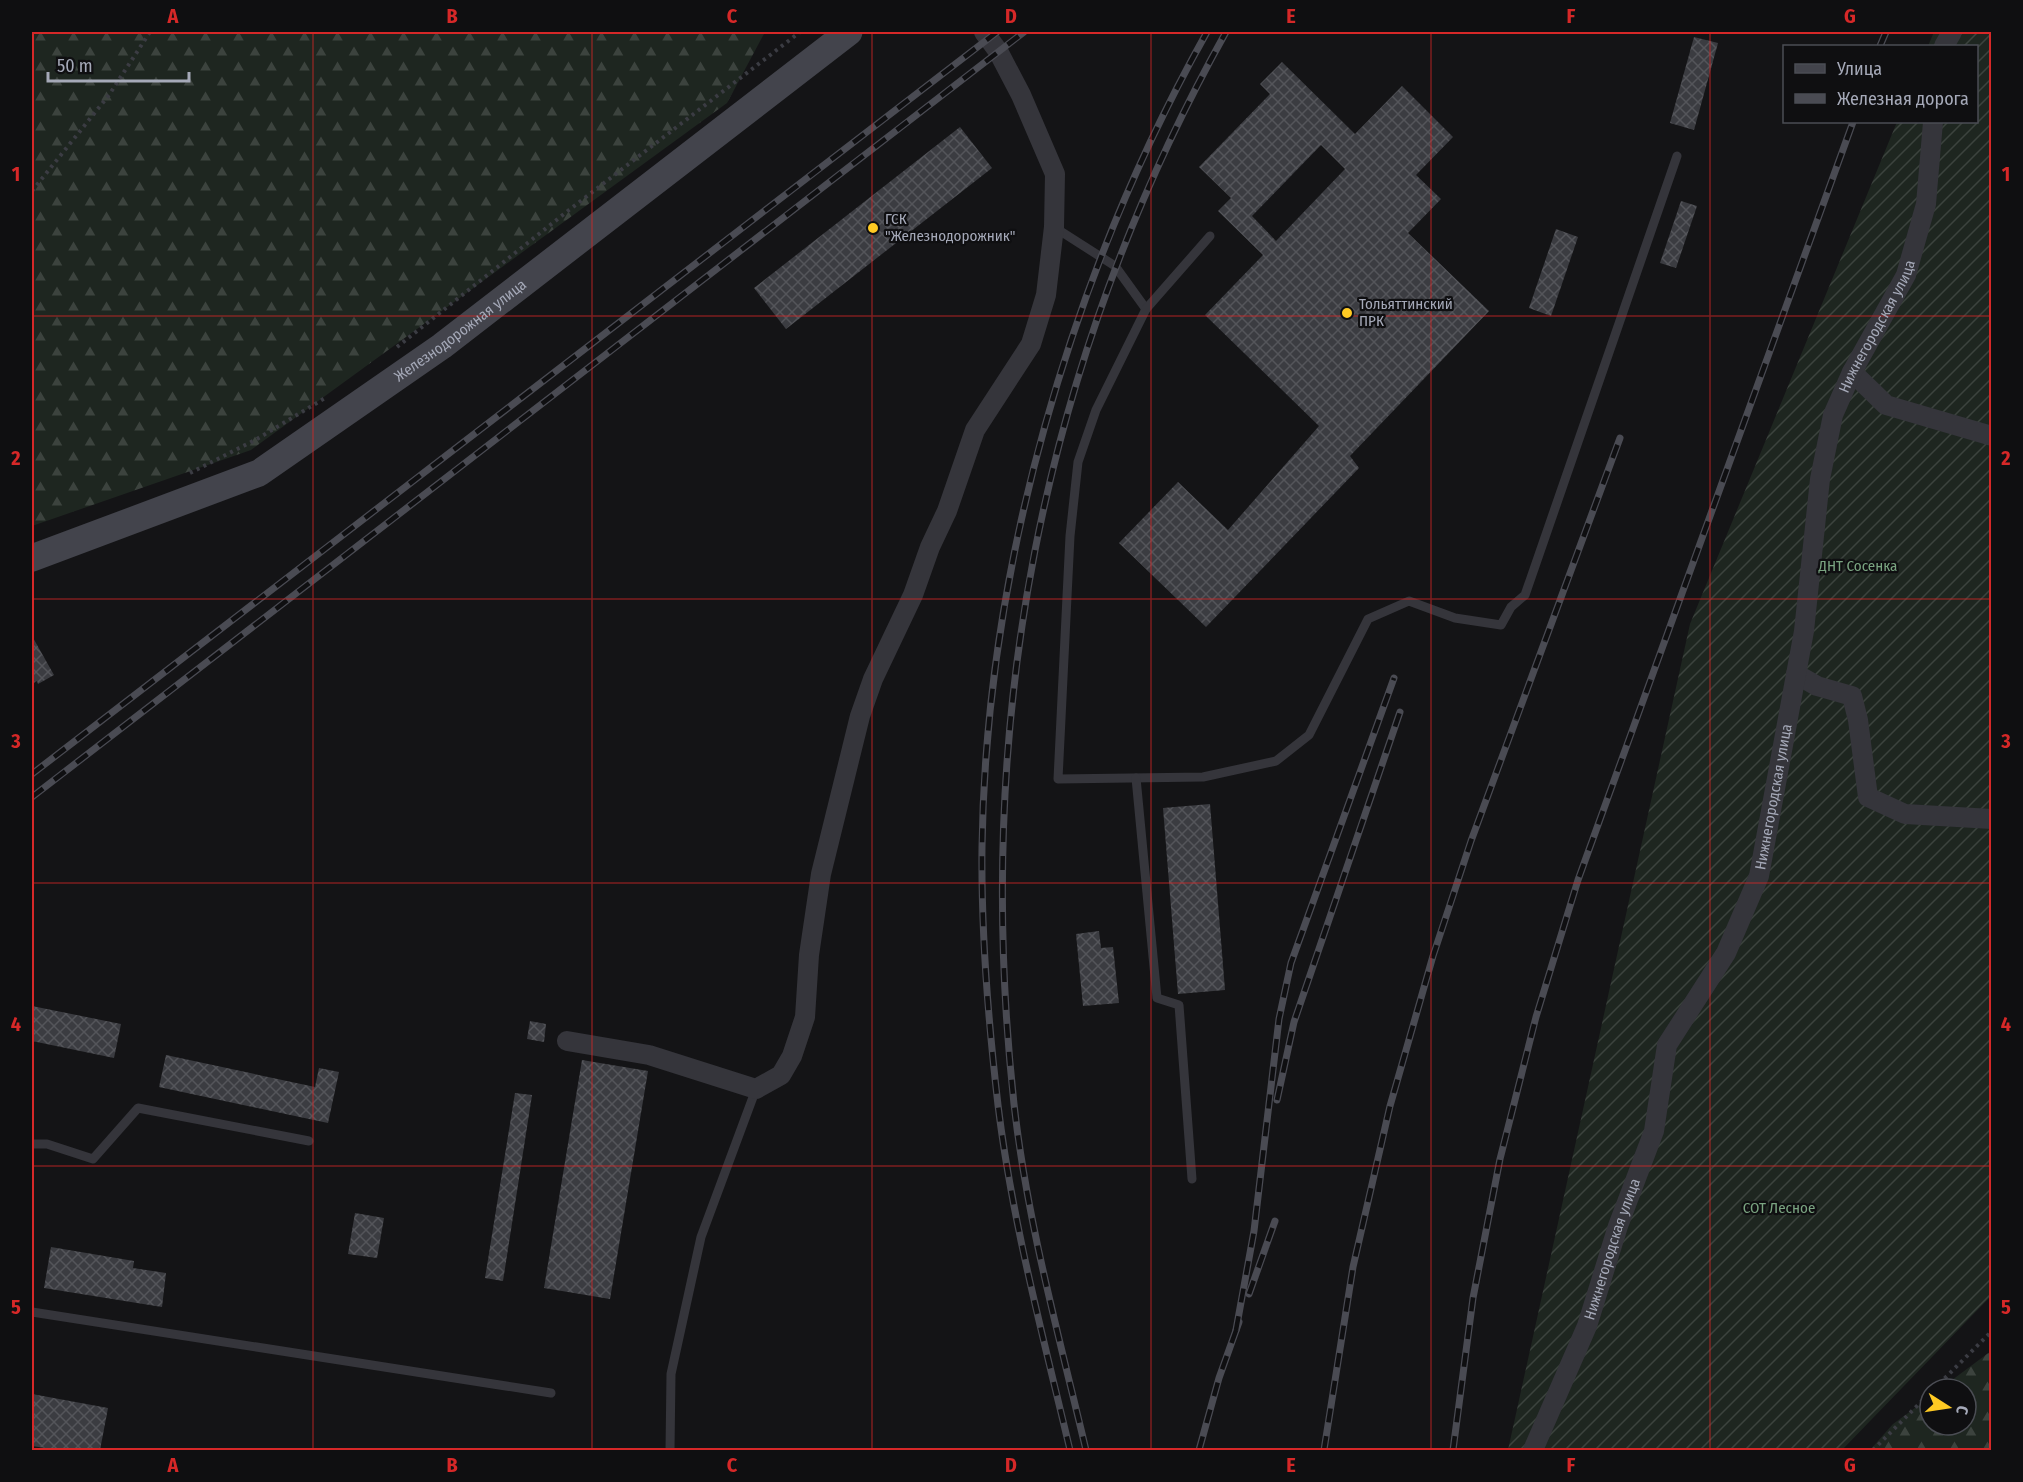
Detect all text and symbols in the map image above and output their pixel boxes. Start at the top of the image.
text: A [167,4,180,28]
text: B [446,4,458,28]
text: C [727,4,738,28]
text: D [1005,4,1017,28]
text: E [1286,4,1296,28]
text: F [1567,4,1576,28]
text: G [1844,4,1856,28]
scale bar [48,45,189,83]
legend [1783,45,1978,123]
text: 50 m [57,55,93,77]
text: Улица [1836,58,1882,80]
text: Железная дорога [1837,88,1969,110]
text: 1 [12,162,20,186]
text: 1 [2002,162,2010,186]
place label: ГСК "Железнодорожник" [885,210,1016,245]
marker: ГСК "Железнодорожник" [866,221,880,235]
street label: Нижнегородская улица [1835,258,1919,396]
street label: Железнодорожная улица [391,275,530,385]
place label: Тольяттинский ПРК [1359,295,1453,330]
marker: Тольяттинский ПРК [1340,306,1354,320]
text: 2 [10,446,21,470]
text: 2 [2000,446,2011,470]
park label: ДНТ Сосенка [1818,557,1897,575]
street label: Нижнегородская улица [1751,723,1796,871]
text: 3 [10,729,21,753]
text: 3 [2000,729,2011,753]
text: 4 [11,1012,21,1036]
text: 4 [2001,1012,2011,1036]
street label: Нижнегородская улица [1580,1176,1644,1322]
park label: СОТ Лесное [1743,1199,1815,1217]
text: 5 [11,1295,21,1319]
text: 5 [2001,1295,2011,1319]
north arrow [1918,1377,1978,1437]
text: С [1952,1404,1972,1417]
text: A [167,1453,180,1477]
text: B [446,1453,458,1477]
text: C [727,1453,738,1477]
text: D [1005,1453,1017,1477]
text: E [1286,1453,1296,1477]
text: F [1567,1453,1576,1477]
text: G [1844,1453,1856,1477]

